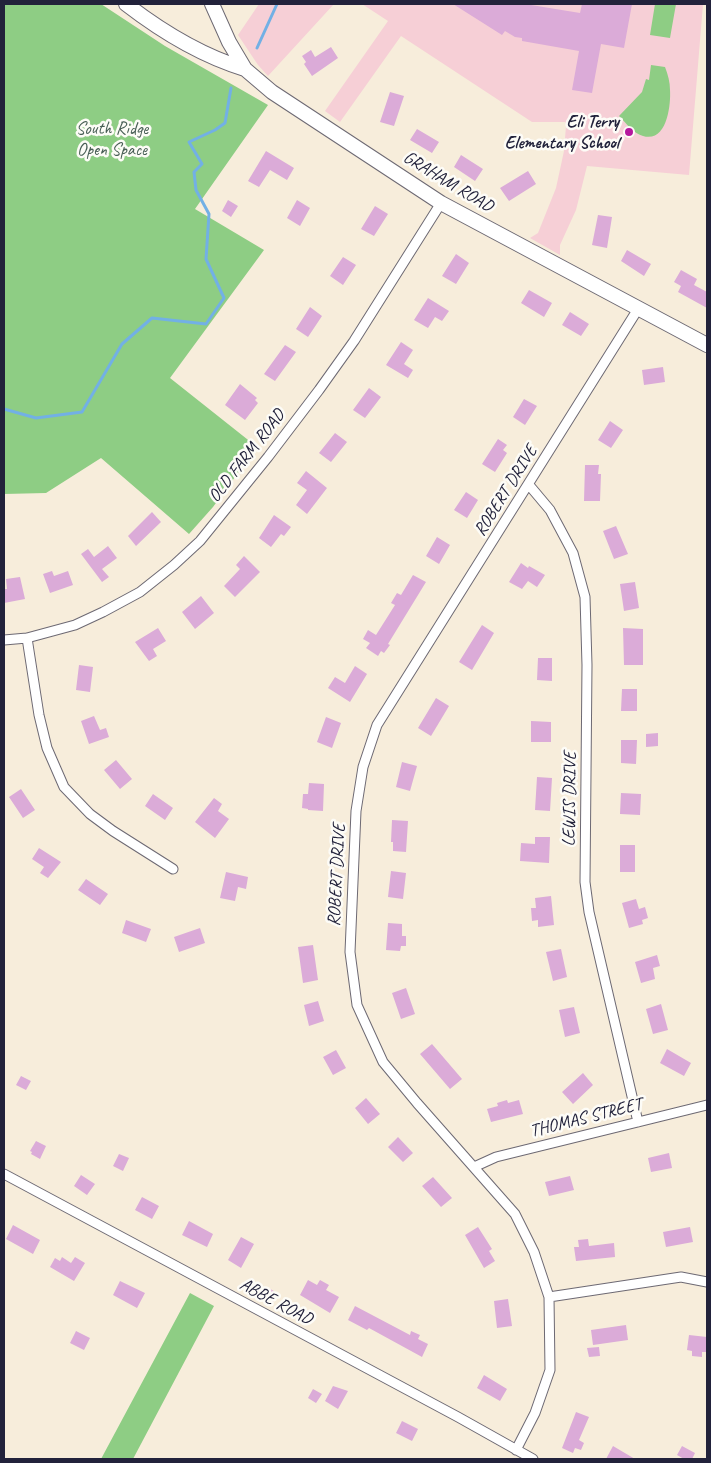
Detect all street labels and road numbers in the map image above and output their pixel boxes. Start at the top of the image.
street label: GRAHAM ROAD [399,147,497,217]
street label: OLD FARM ROAD [204,405,290,507]
street label: ROBERT DRIVE [470,442,542,540]
street label: LEWIS DRIVE [558,751,582,847]
street label: ROBERT DRIVE [324,823,350,927]
street label: THOMAS STREET [528,1094,644,1142]
street label: ABBE ROAD [236,1274,316,1330]

